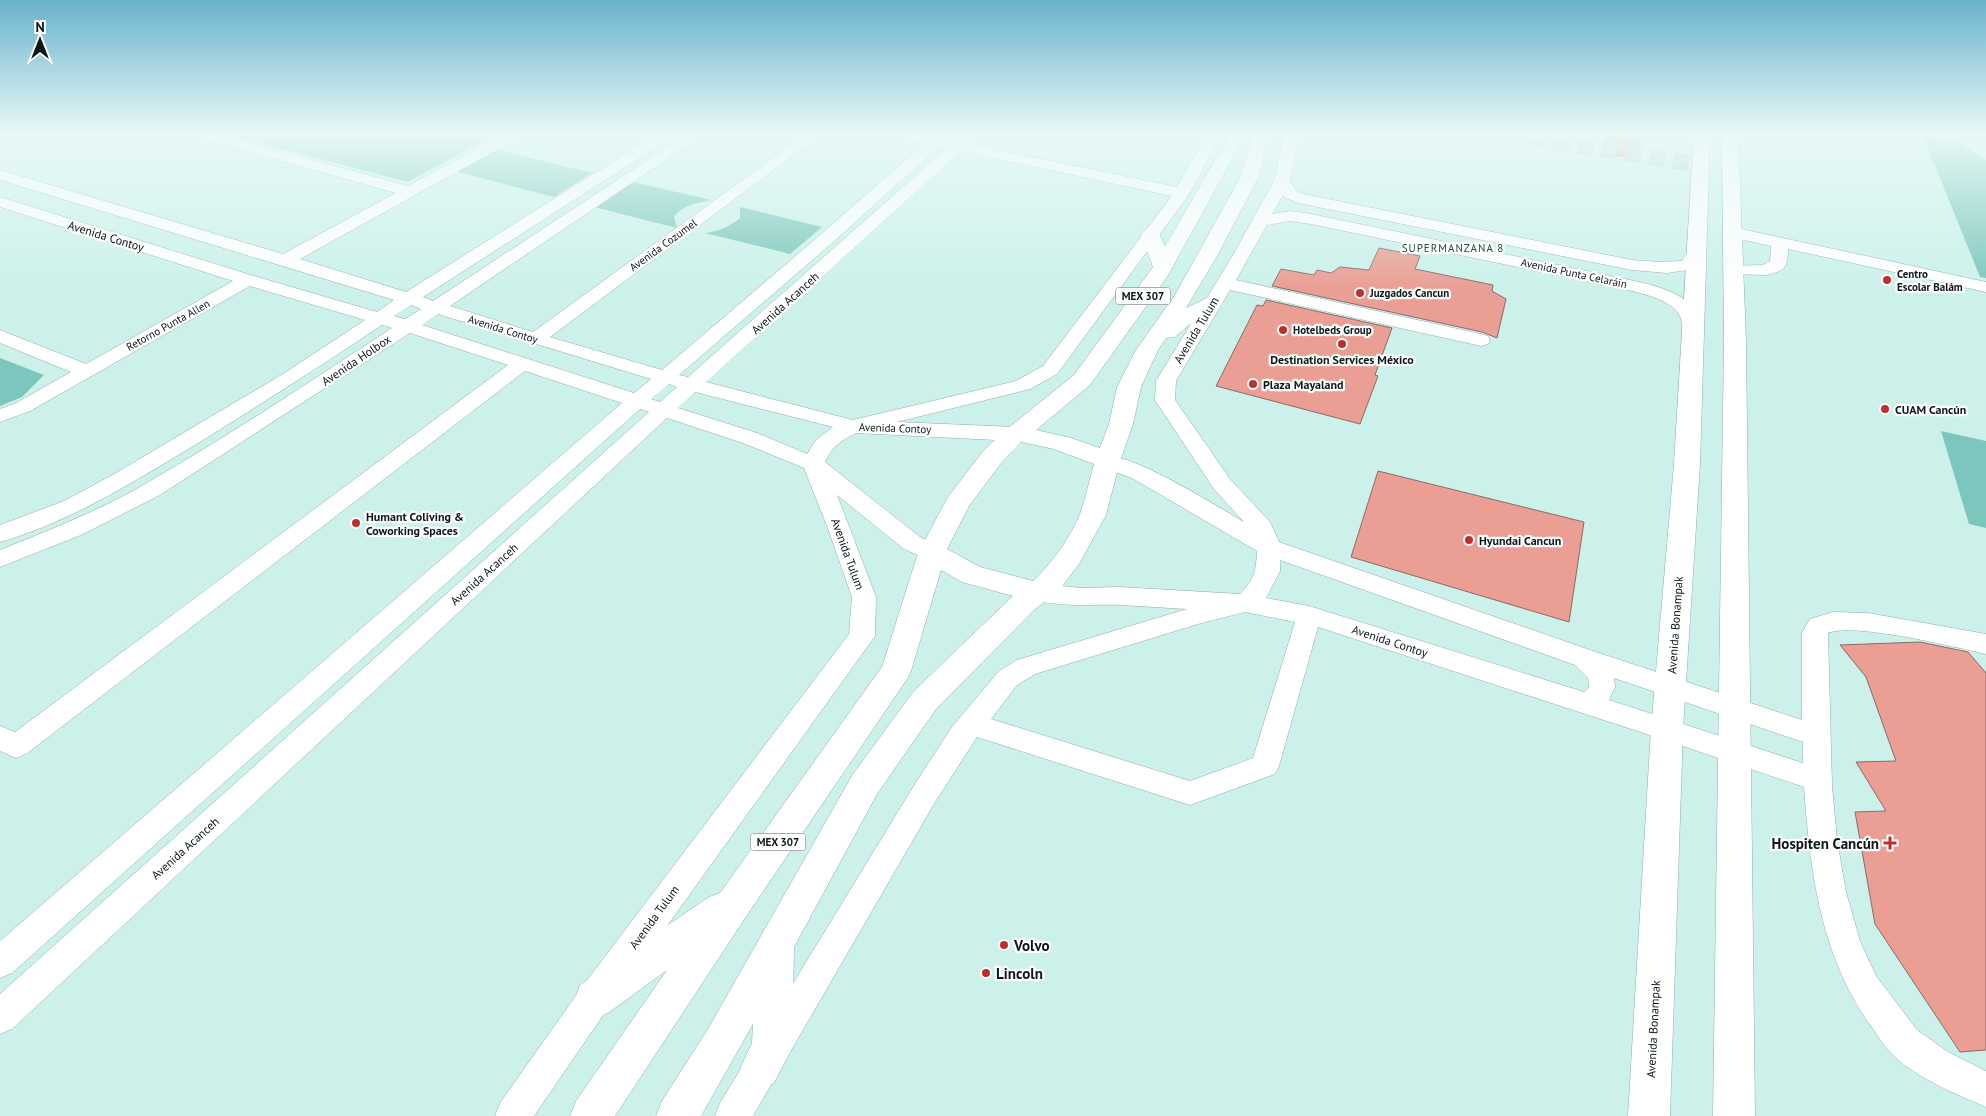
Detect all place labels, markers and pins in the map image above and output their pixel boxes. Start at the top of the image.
place label: Centro Escolar Balám [1897,267,1963,294]
marker: Centro Escolar Balám [1881,274,1893,286]
place label: Juzgados Cancun [1369,286,1449,300]
marker: Juzgados Cancun [1354,287,1366,299]
place label: Hotelbeds Group [1293,323,1372,337]
marker: Hotelbeds Group [1277,324,1289,336]
marker: Destination Services México [1336,338,1348,350]
place label: Destination Services México [1270,352,1414,367]
place label: Plaza Mayaland [1263,377,1344,392]
marker: Plaza Mayaland [1247,378,1259,390]
place label: CUAM Cancún [1895,402,1966,417]
marker: CUAM Cancún [1879,403,1891,415]
place label: Humant Coliving & Coworking Spaces [366,509,464,538]
marker: Humant Coliving & Coworking Spaces [350,517,362,529]
place label: Hyundai Cancun [1479,533,1561,548]
marker: Hyundai Cancun [1463,534,1475,546]
place label: Hospiten Cancún [1772,834,1879,853]
marker: Hospiten Cancún [1883,836,1897,850]
place label: Volvo [1013,936,1050,955]
marker: Volvo [998,939,1010,951]
place label: Lincoln [996,964,1043,983]
marker: Lincoln [980,967,992,979]

